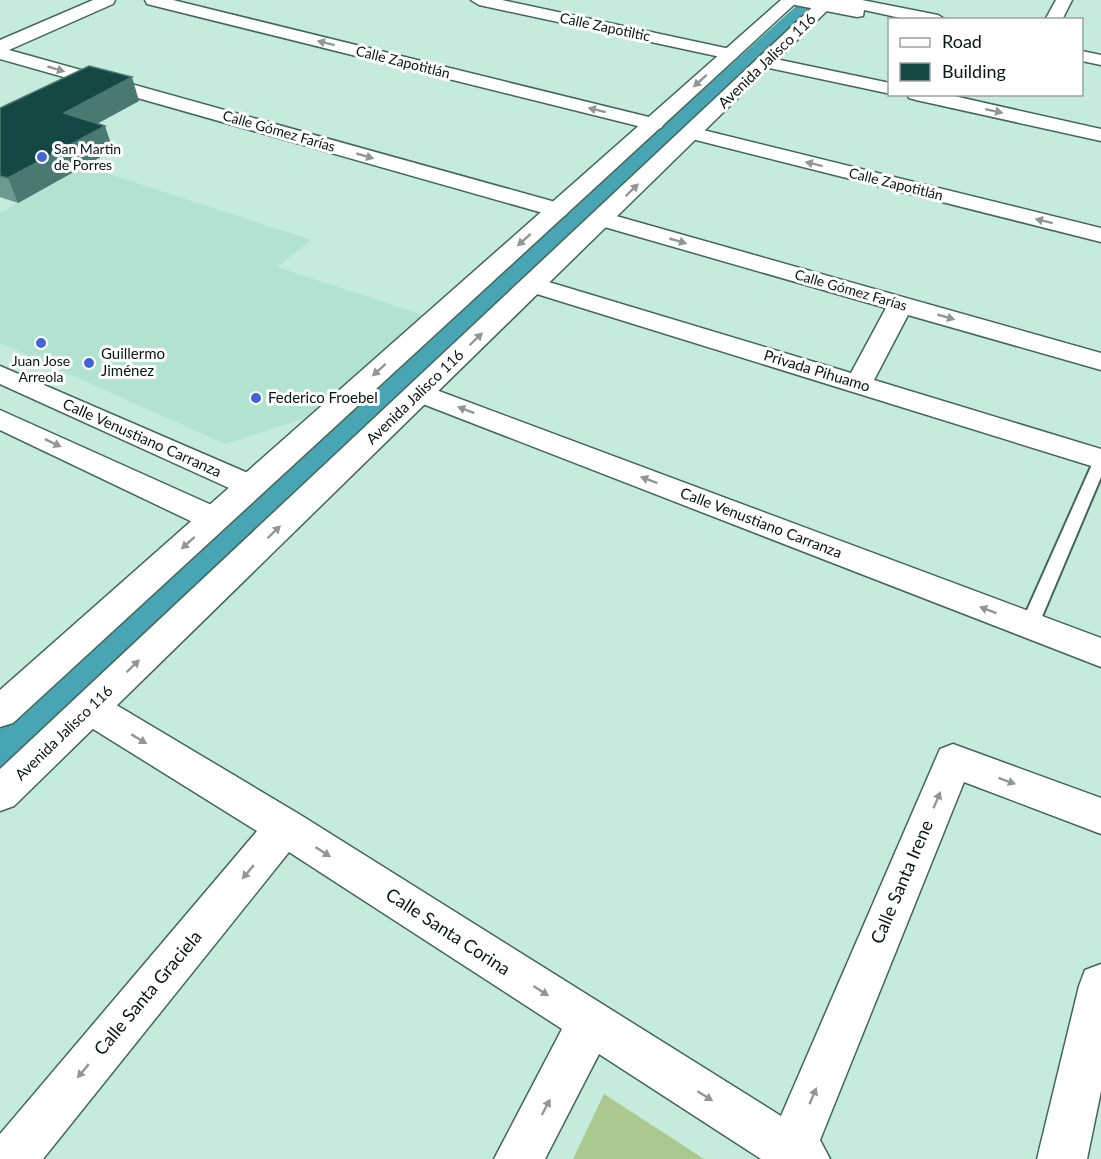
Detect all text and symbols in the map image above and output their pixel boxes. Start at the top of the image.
street label: Calle Zapotiltic [558,9,652,44]
street label: Avenida Jalisco 116 [714,9,819,112]
legend [888,18,1083,96]
text: Road [942,30,982,52]
one-way arrow [317,37,335,47]
street label: Calle Zapotitlán [354,42,452,81]
text: Building [942,60,1006,82]
one-way arrow [47,65,65,74]
one-way arrow [693,74,708,88]
one-way arrow [588,104,606,114]
street label: Calle Gómez Farías [221,106,337,155]
one-way arrow [985,107,1003,117]
place label: San Martin de Porres [54,140,121,173]
marker: San Martin de Porres [35,150,49,164]
one-way arrow [356,151,374,161]
one-way arrow [805,159,823,168]
street label: Calle Zapotitlán [847,164,945,203]
one-way arrow [625,183,639,197]
one-way arrow [1035,216,1053,226]
one-way arrow [517,233,532,246]
one-way arrow [669,237,687,246]
street label: Calle Gómez Farías [793,265,909,314]
one-way arrow [937,313,955,323]
one-way arrow [468,333,483,346]
marker: Juan Jose Arreola [34,336,48,350]
place label: Guillermo Jiménez [101,344,165,379]
street label: Avenida Jalisco 116 [362,345,467,448]
street label: Privada Pihuamo [762,345,873,395]
place label: Juan Jose Arreola [12,352,70,385]
marker: Guillermo Jiménez [82,356,96,370]
one-way arrow [372,363,387,377]
place label: Federico Froebel [268,388,378,406]
marker: Federico Froebel [249,391,263,405]
street label: Calle Venustiano Carranza [60,394,224,480]
one-way arrow [457,405,475,415]
one-way arrow [44,439,61,448]
one-way arrow [639,475,657,485]
street label: Calle Venustiano Carranza [678,483,845,561]
one-way arrow [267,525,281,539]
one-way arrow [181,536,196,549]
one-way arrow [978,605,996,615]
one-way arrow [126,660,140,674]
street label: Avenida Jalisco 116 [11,681,116,784]
one-way arrow [131,733,148,744]
one-way arrow [999,777,1017,787]
one-way arrow [932,791,941,808]
street label: Calle Santa Irene [865,816,937,947]
one-way arrow [315,846,331,858]
one-way arrow [241,864,254,880]
street label: Calle Santa Corina [382,883,515,980]
street label: Calle Santa Graciela [89,926,206,1059]
one-way arrow [532,986,549,997]
one-way arrow [77,1063,90,1079]
one-way arrow [809,1087,818,1105]
one-way arrow [697,1090,713,1101]
one-way arrow [541,1098,551,1115]

